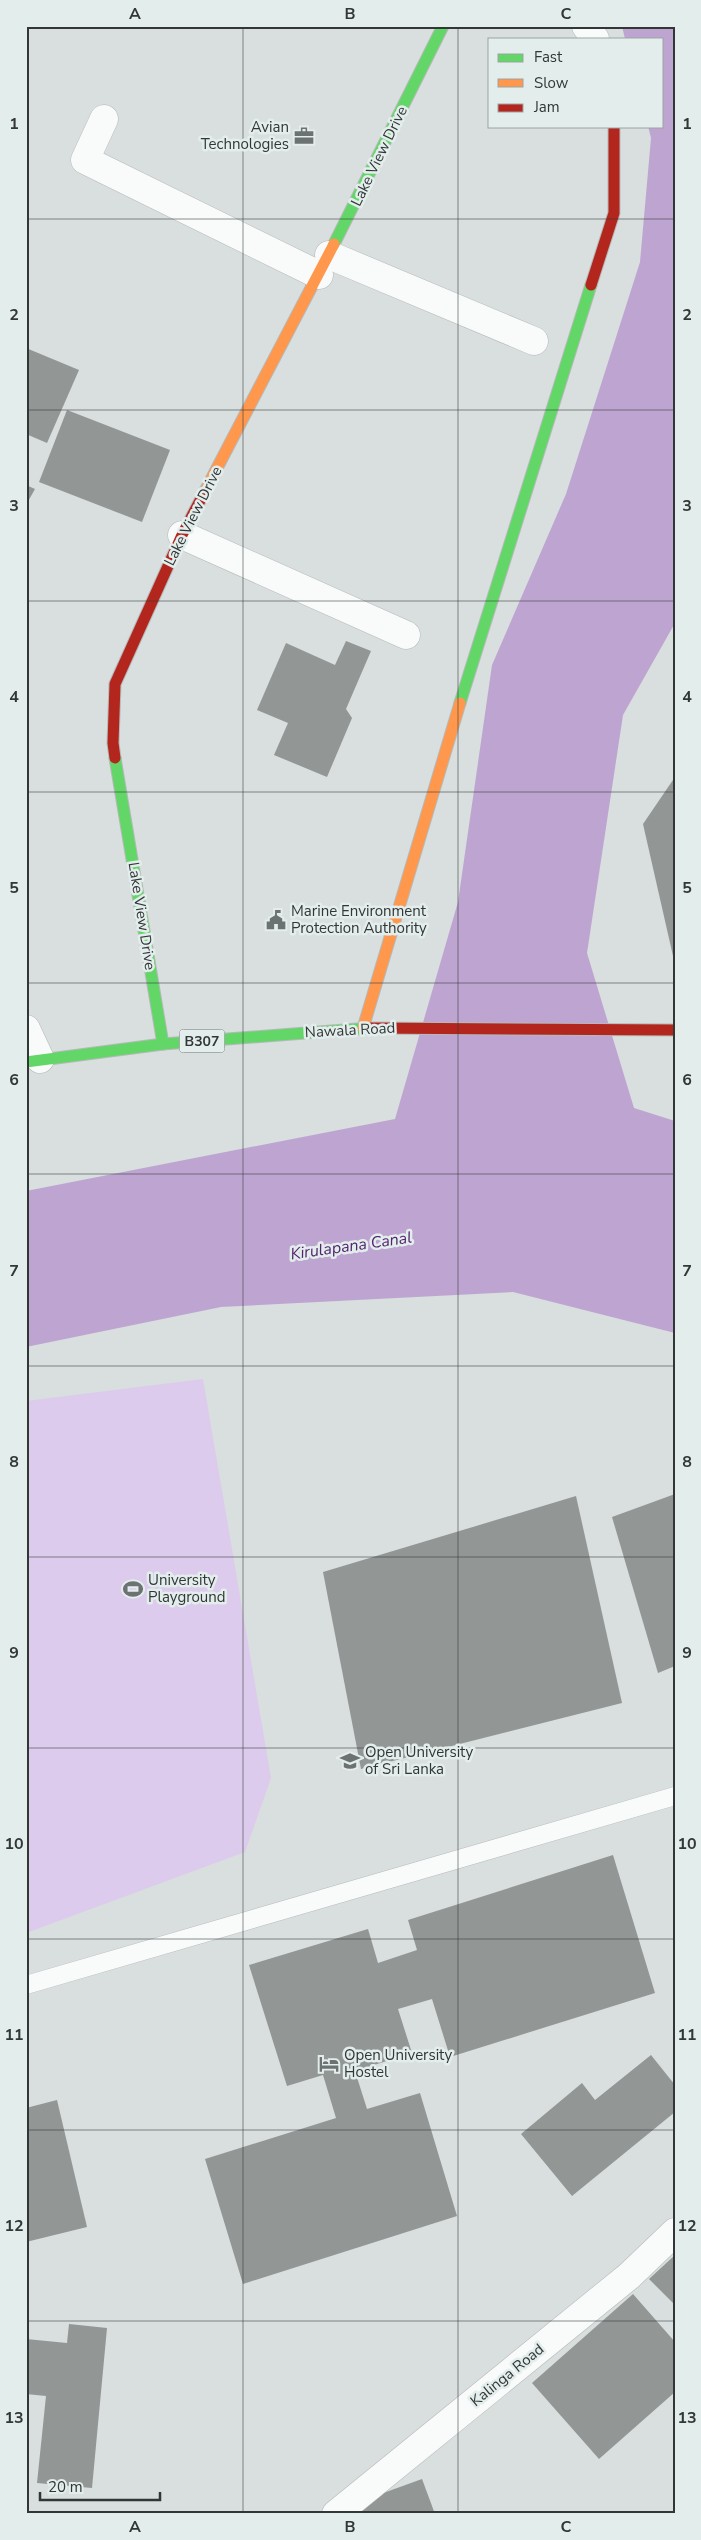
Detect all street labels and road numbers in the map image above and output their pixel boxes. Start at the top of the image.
street label: Lake View Drive [346,103,412,209]
street label: Lake View Drive [159,463,227,569]
street label: Lake View Drive [124,861,160,971]
street label: Nawala Road [304,1018,396,1042]
road number: B307 [180,1030,224,1052]
street label: Kalinga Road [466,2339,548,2411]

